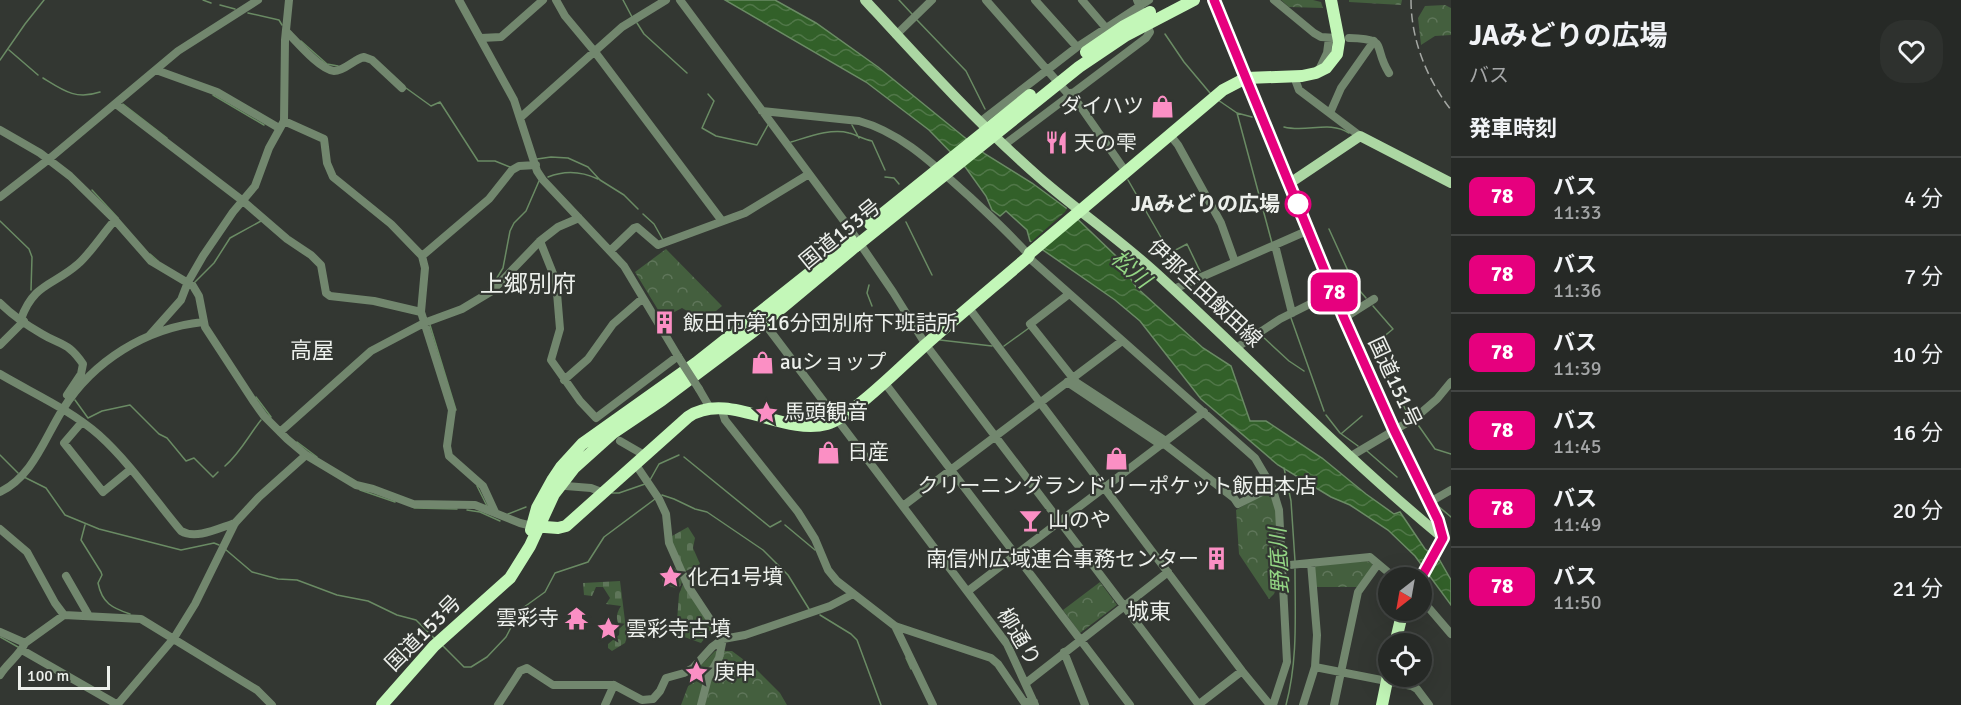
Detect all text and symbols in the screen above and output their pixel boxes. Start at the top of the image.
text: JAみどりの広場 [1469,19,1668,53]
button: heart [1880,20,1943,83]
text: バス [1469,63,1509,88]
place label: ダイハツ [1060,93,1144,119]
shop icon: ダイハツ [1149,93,1175,119]
text: 発車時刻 [1469,115,1557,142]
restaurant icon: 天の雫 [1043,130,1069,156]
place label: 天の雫 [1074,130,1137,156]
text: バス [1553,173,1597,200]
text: 78 [1491,183,1513,209]
text: 4 分 [1904,185,1943,212]
place label: JAみどりの広場 [1131,191,1280,217]
marker: JAみどりの広場 [1285,191,1311,217]
street label: 国道153号 [794,193,886,275]
text: 11:33 [1553,200,1602,225]
street label: 伊那生田飯田線 [1142,233,1268,353]
water label: 松川 [1106,244,1158,295]
text: バス [1553,251,1597,278]
text: 78 [1491,261,1513,287]
text: 7 分 [1904,263,1943,290]
district label: 上郷別府 [480,269,576,299]
line badge: 78 [1307,272,1361,312]
text: 11:36 [1553,278,1602,303]
text: 78 [1323,279,1345,305]
building icon: 飯田市第16分団別府下班詰所 [652,310,678,336]
place label: 飯田市第16分団別府下班詰所 [683,310,958,336]
text: バス [1553,329,1597,356]
street label: 国道151号 [1363,333,1427,431]
district label: 高屋 [290,337,334,364]
text: 78 [1491,339,1513,365]
text: 10 分 [1892,341,1943,368]
shop icon: auショップ [749,349,775,375]
place label: auショップ [780,349,886,375]
text: 11:39 [1553,356,1602,381]
place icon: 馬頭観音 [753,399,779,425]
place label: 馬頭観音 [784,399,868,425]
text: バス [1553,407,1597,434]
text: 78 [1491,417,1513,443]
text: 16 分 [1892,419,1943,446]
text: 11:45 [1553,434,1602,459]
shop icon: 日産 [816,439,842,465]
place label: 日産 [847,439,889,465]
shop icon: クリーニングランドリーポケット飯田本店 [1104,445,1130,471]
place label: クリーニングランドリーポケット飯田本店 [918,473,1317,499]
text: バス [1553,485,1597,512]
text: 78 [1491,495,1513,521]
text: 20 分 [1892,497,1943,524]
bar icon: 山のや [1017,507,1043,533]
place label: 山のや [1048,507,1111,533]
text: 11:49 [1553,512,1602,537]
water label: 野底川 [1264,525,1294,595]
place label: 南信州広域連合事務センター [926,546,1199,572]
building icon: 南信州広域連合事務センター [1204,546,1230,572]
text: バス [1553,563,1597,590]
place icon: 化石1号墳 [657,564,683,590]
place label: 化石1号墳 [688,564,783,590]
north arrow [1378,567,1432,621]
map controls [1378,567,1432,687]
text: 78 [1491,573,1513,599]
text: 21 分 [1892,575,1943,602]
street label: 国道153号 [380,590,466,676]
text: 11:50 [1553,590,1602,615]
district label: 城東 [1127,598,1171,625]
street label: 柳通り [992,603,1046,671]
place label: 雲彩寺 [496,605,559,631]
temple icon: 雲彩寺 [564,605,590,631]
place icon: 雲彩寺古墳 [595,616,621,642]
place label: 雲彩寺古墳 [626,616,731,642]
button: locate [1378,633,1432,687]
place icon: 庚申 [683,659,709,685]
place label: 庚申 [714,659,756,685]
scale bar [18,663,110,690]
text: 100 m [27,666,69,686]

